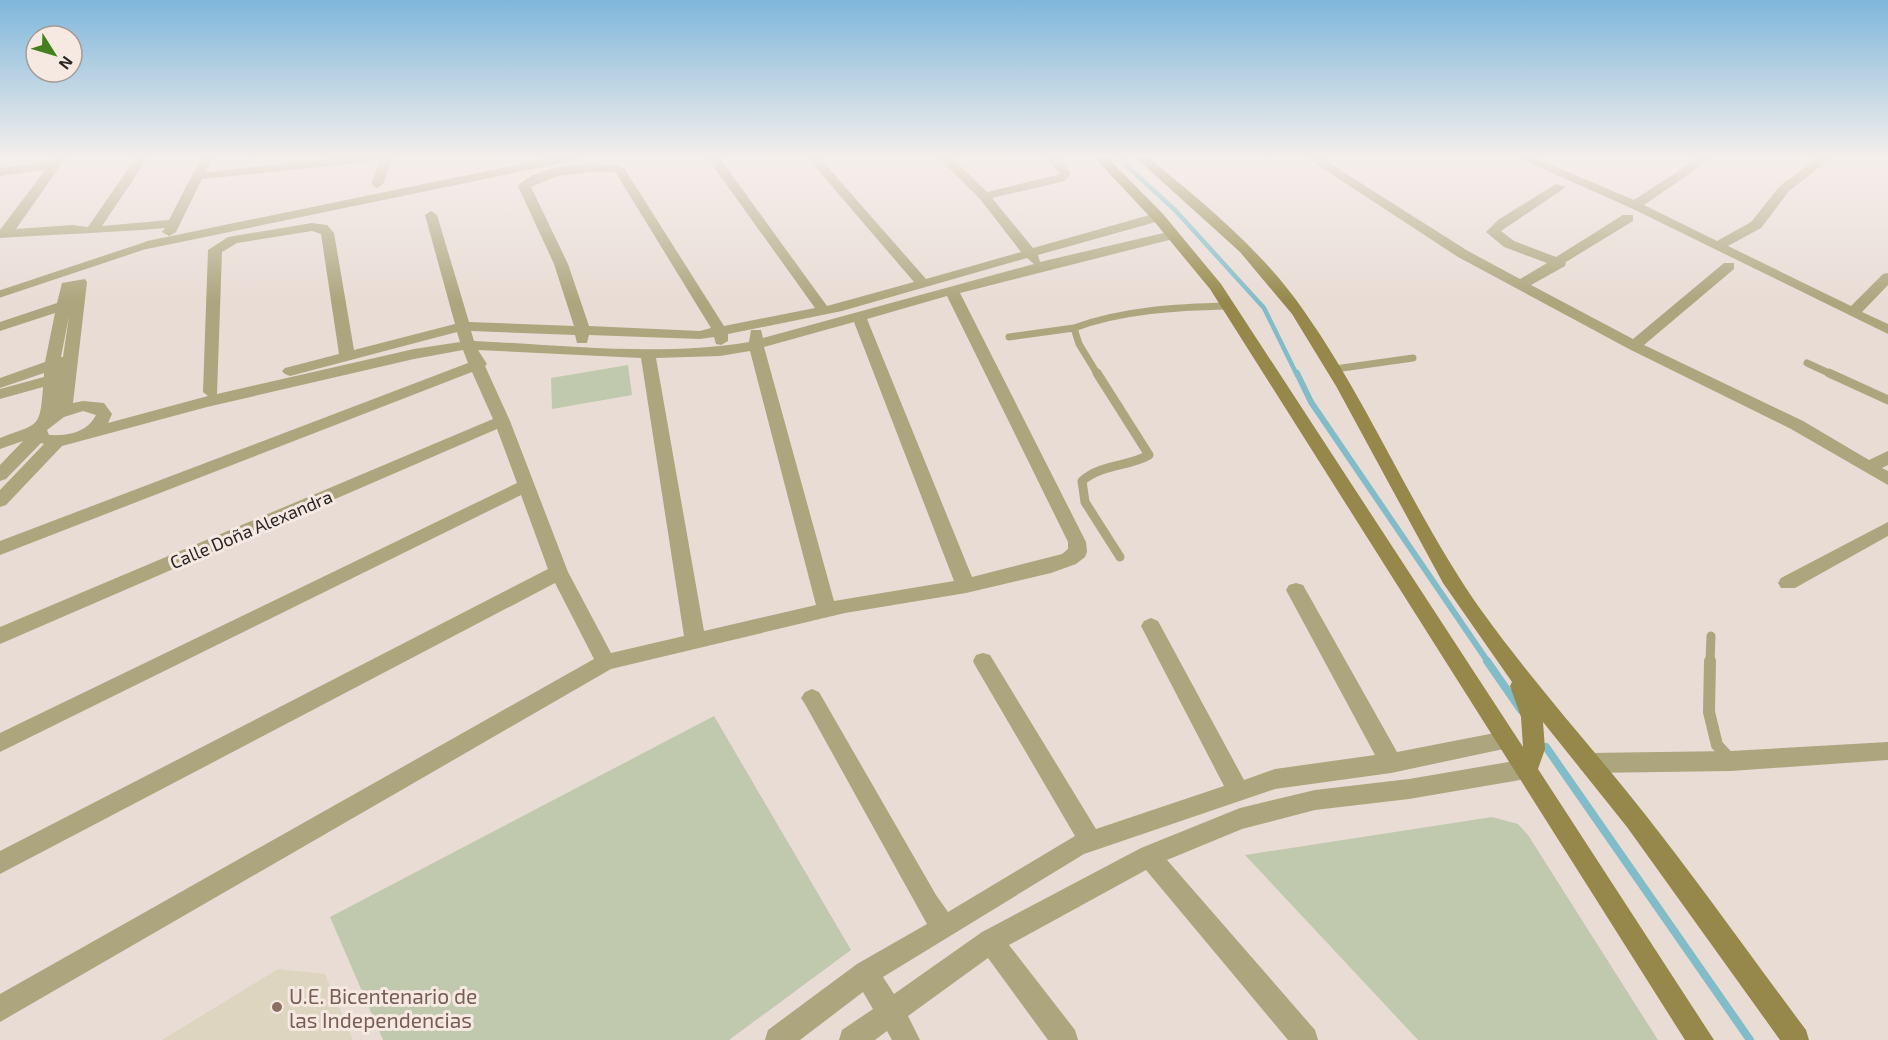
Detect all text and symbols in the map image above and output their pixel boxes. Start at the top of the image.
north arrow [24,24,84,84]
text: N [55,53,77,74]
street label: Calle Doña Alexandra [167,485,335,573]
place label: U.E. Bicentenario de las Independencias [289,983,477,1032]
marker: U.E. Bicentenario de las Independencias [270,1000,284,1014]

